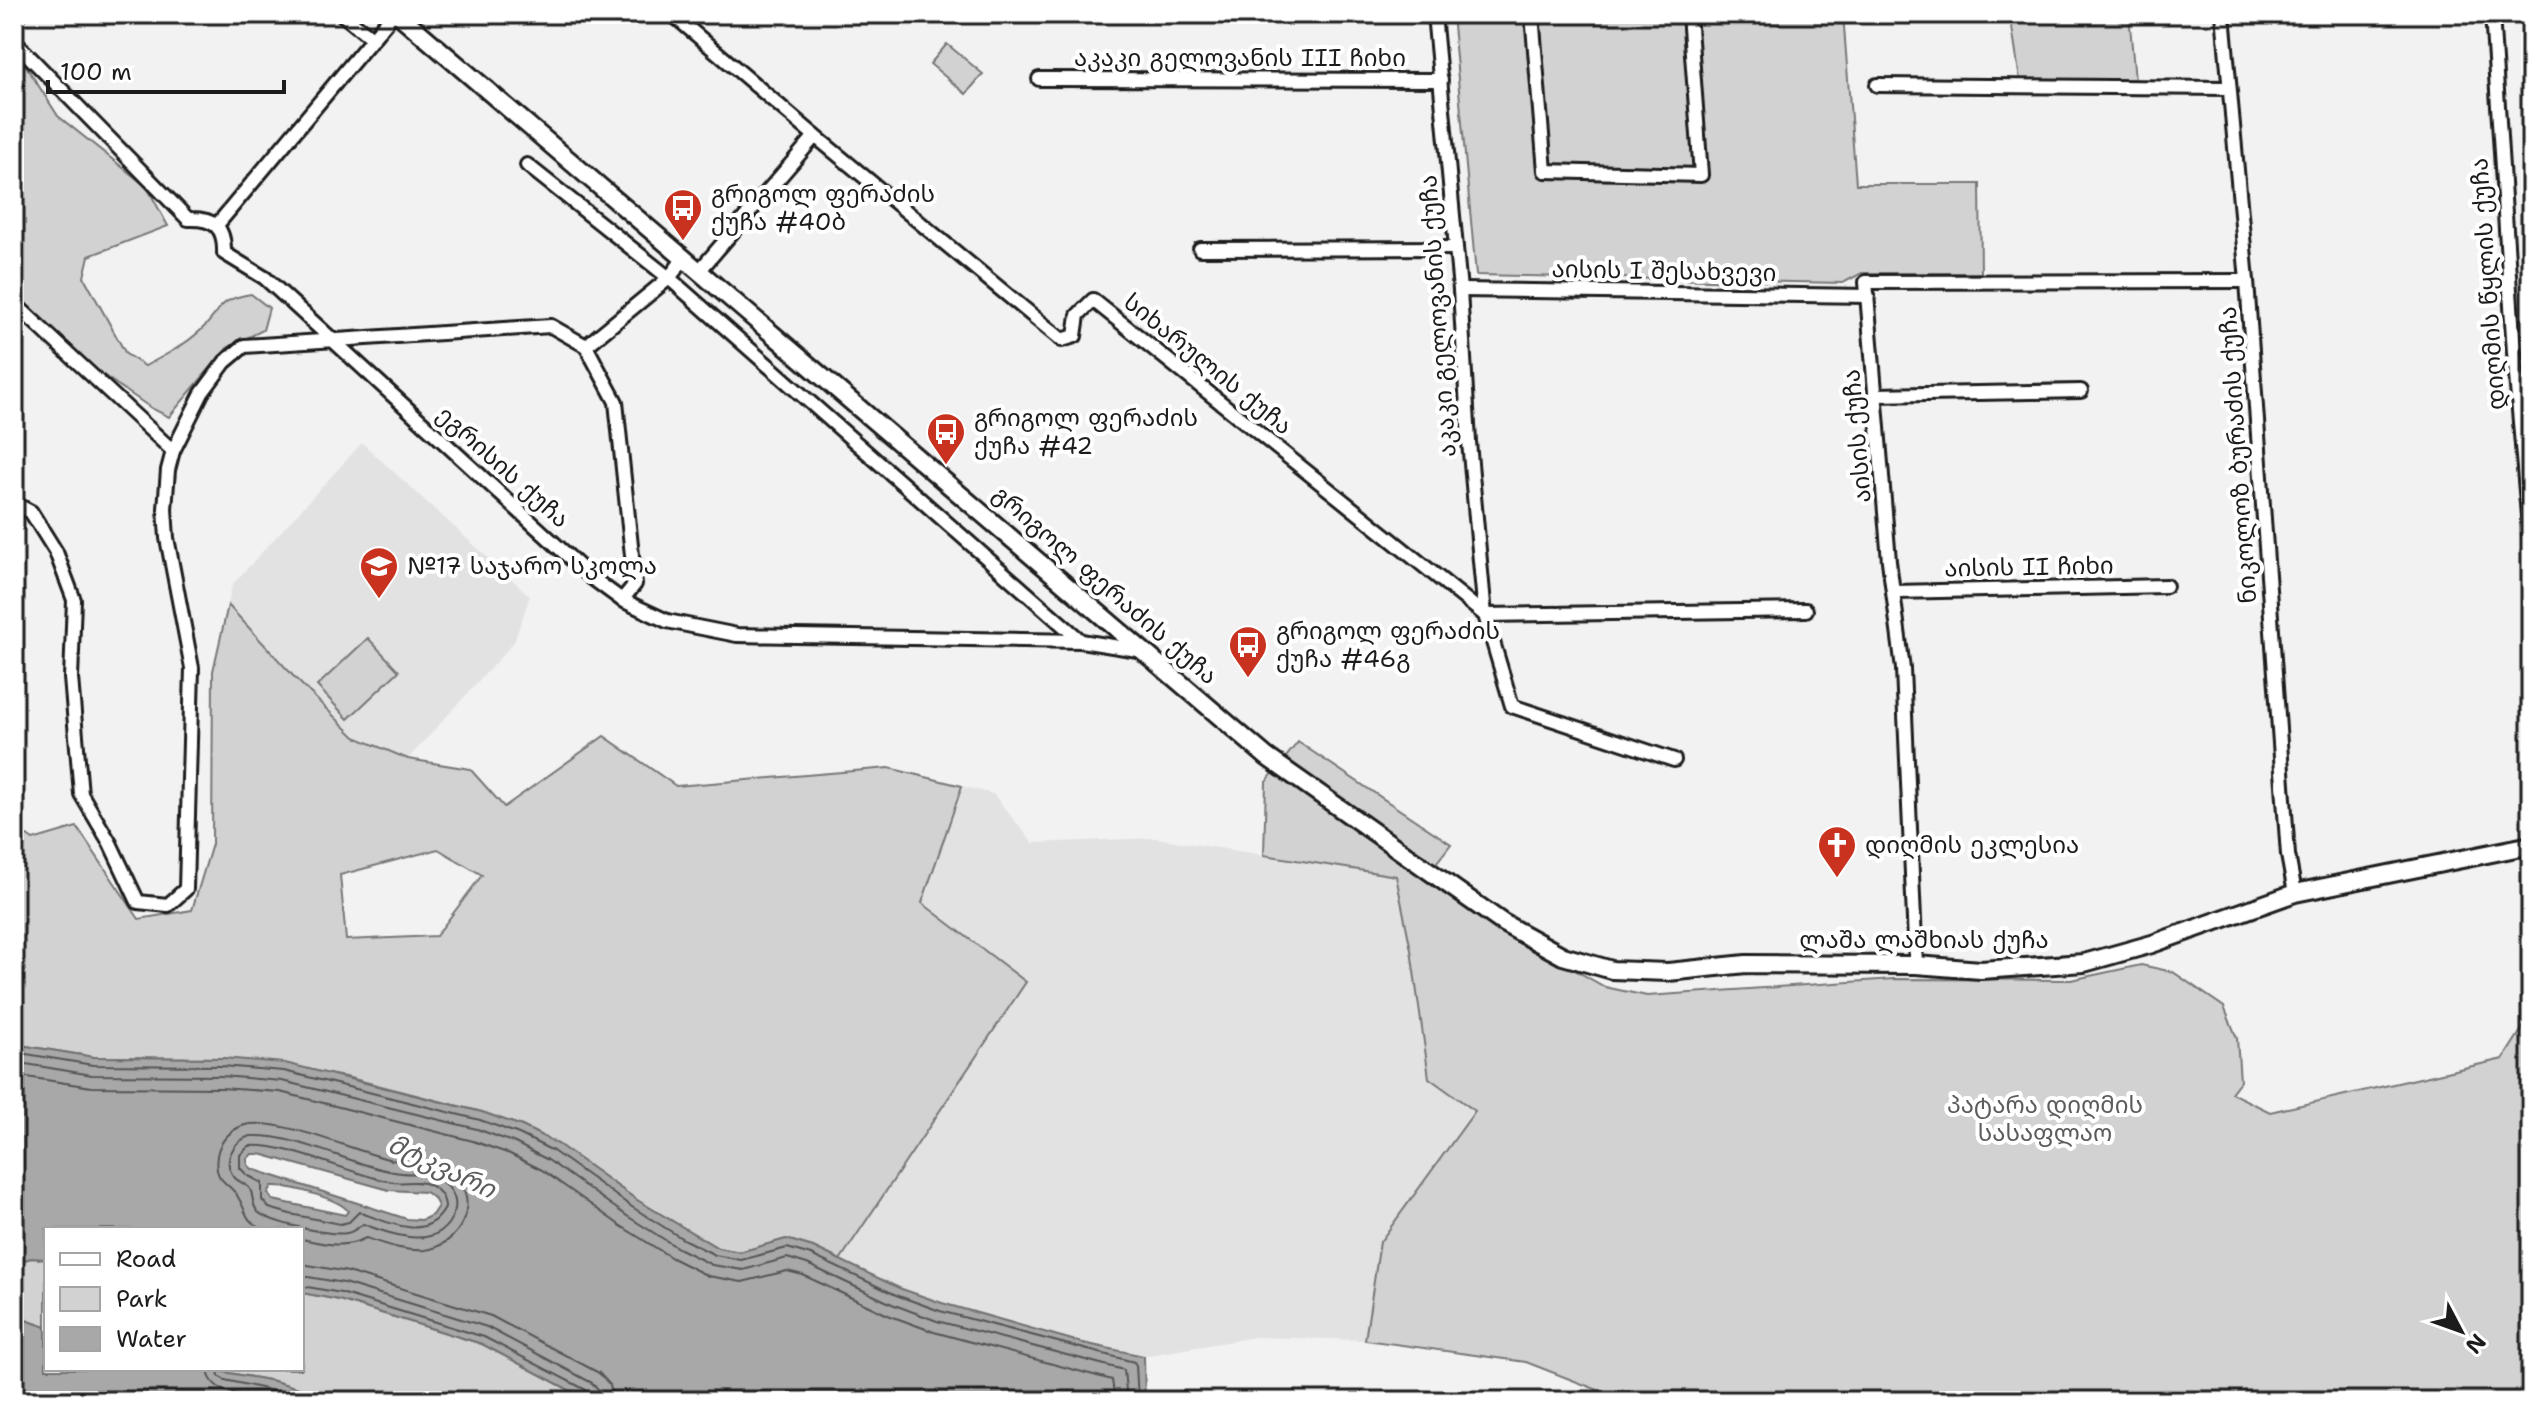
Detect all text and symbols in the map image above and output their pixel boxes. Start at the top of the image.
street label: აკაკი გელოვანის III ჩიხი [1074,42,1406,74]
scale bar [48,44,284,94]
text: 100 m [60,56,132,88]
street label: დიღმის წყლის ქუჩა [2463,157,2513,411]
street label: აკაკი გელოვანის ქუჩა [1412,174,1464,458]
place label: გრიგოლ ფერაძის ქუჩა #40ბ [711,178,935,238]
bus stop icon: გრიგოლ ფერაძის ქუჩა #40ბ [662,187,704,242]
street label: აისის I შესახვევი [1551,253,1777,289]
street label: სიხარულის ქუჩა [1117,286,1299,442]
street label: ნიკოლოზ ბურაძის ქუჩა [2212,305,2264,605]
street label: აისის ქუჩა [1835,368,1879,504]
street label: ეგრისის ქუჩა [430,399,576,535]
place label: გრიგოლ ფერაძის ქუჩა #42 [974,402,1198,462]
bus stop icon: გრიგოლ ფერაძის ქუჩა #42 [925,411,967,466]
street label: გრიგოლ ფერაძის ქუჩა [986,478,1224,692]
school or university icon: №17 საჯარო სკოლა [358,545,400,600]
place label: №17 საჯარო სკოლა [407,550,657,582]
street label: აისის II ჩიხი [1944,550,2114,584]
place label: გრიგოლ ფერაძის ქუჩა #46გ [1276,615,1500,675]
bus stop icon: გრიგოლ ფერაძის ქუჩა #46გ [1227,624,1269,679]
church icon: დიღმის ეკლესია [1816,824,1858,879]
place label: დიღმის ეკლესია [1865,829,2079,861]
street label: ლაშა ლაშხიას ქუჩა [1799,924,2049,956]
park label: პატარა დიღმის სასაფლაო [1947,1089,2143,1149]
water label: მტკვარი [383,1126,502,1207]
legend [44,1227,304,1371]
text: Road [116,1243,176,1275]
text: Park [116,1283,168,1315]
north arrow [2421,1291,2501,1371]
text: Water [116,1323,187,1355]
text: N [2459,1328,2492,1360]

